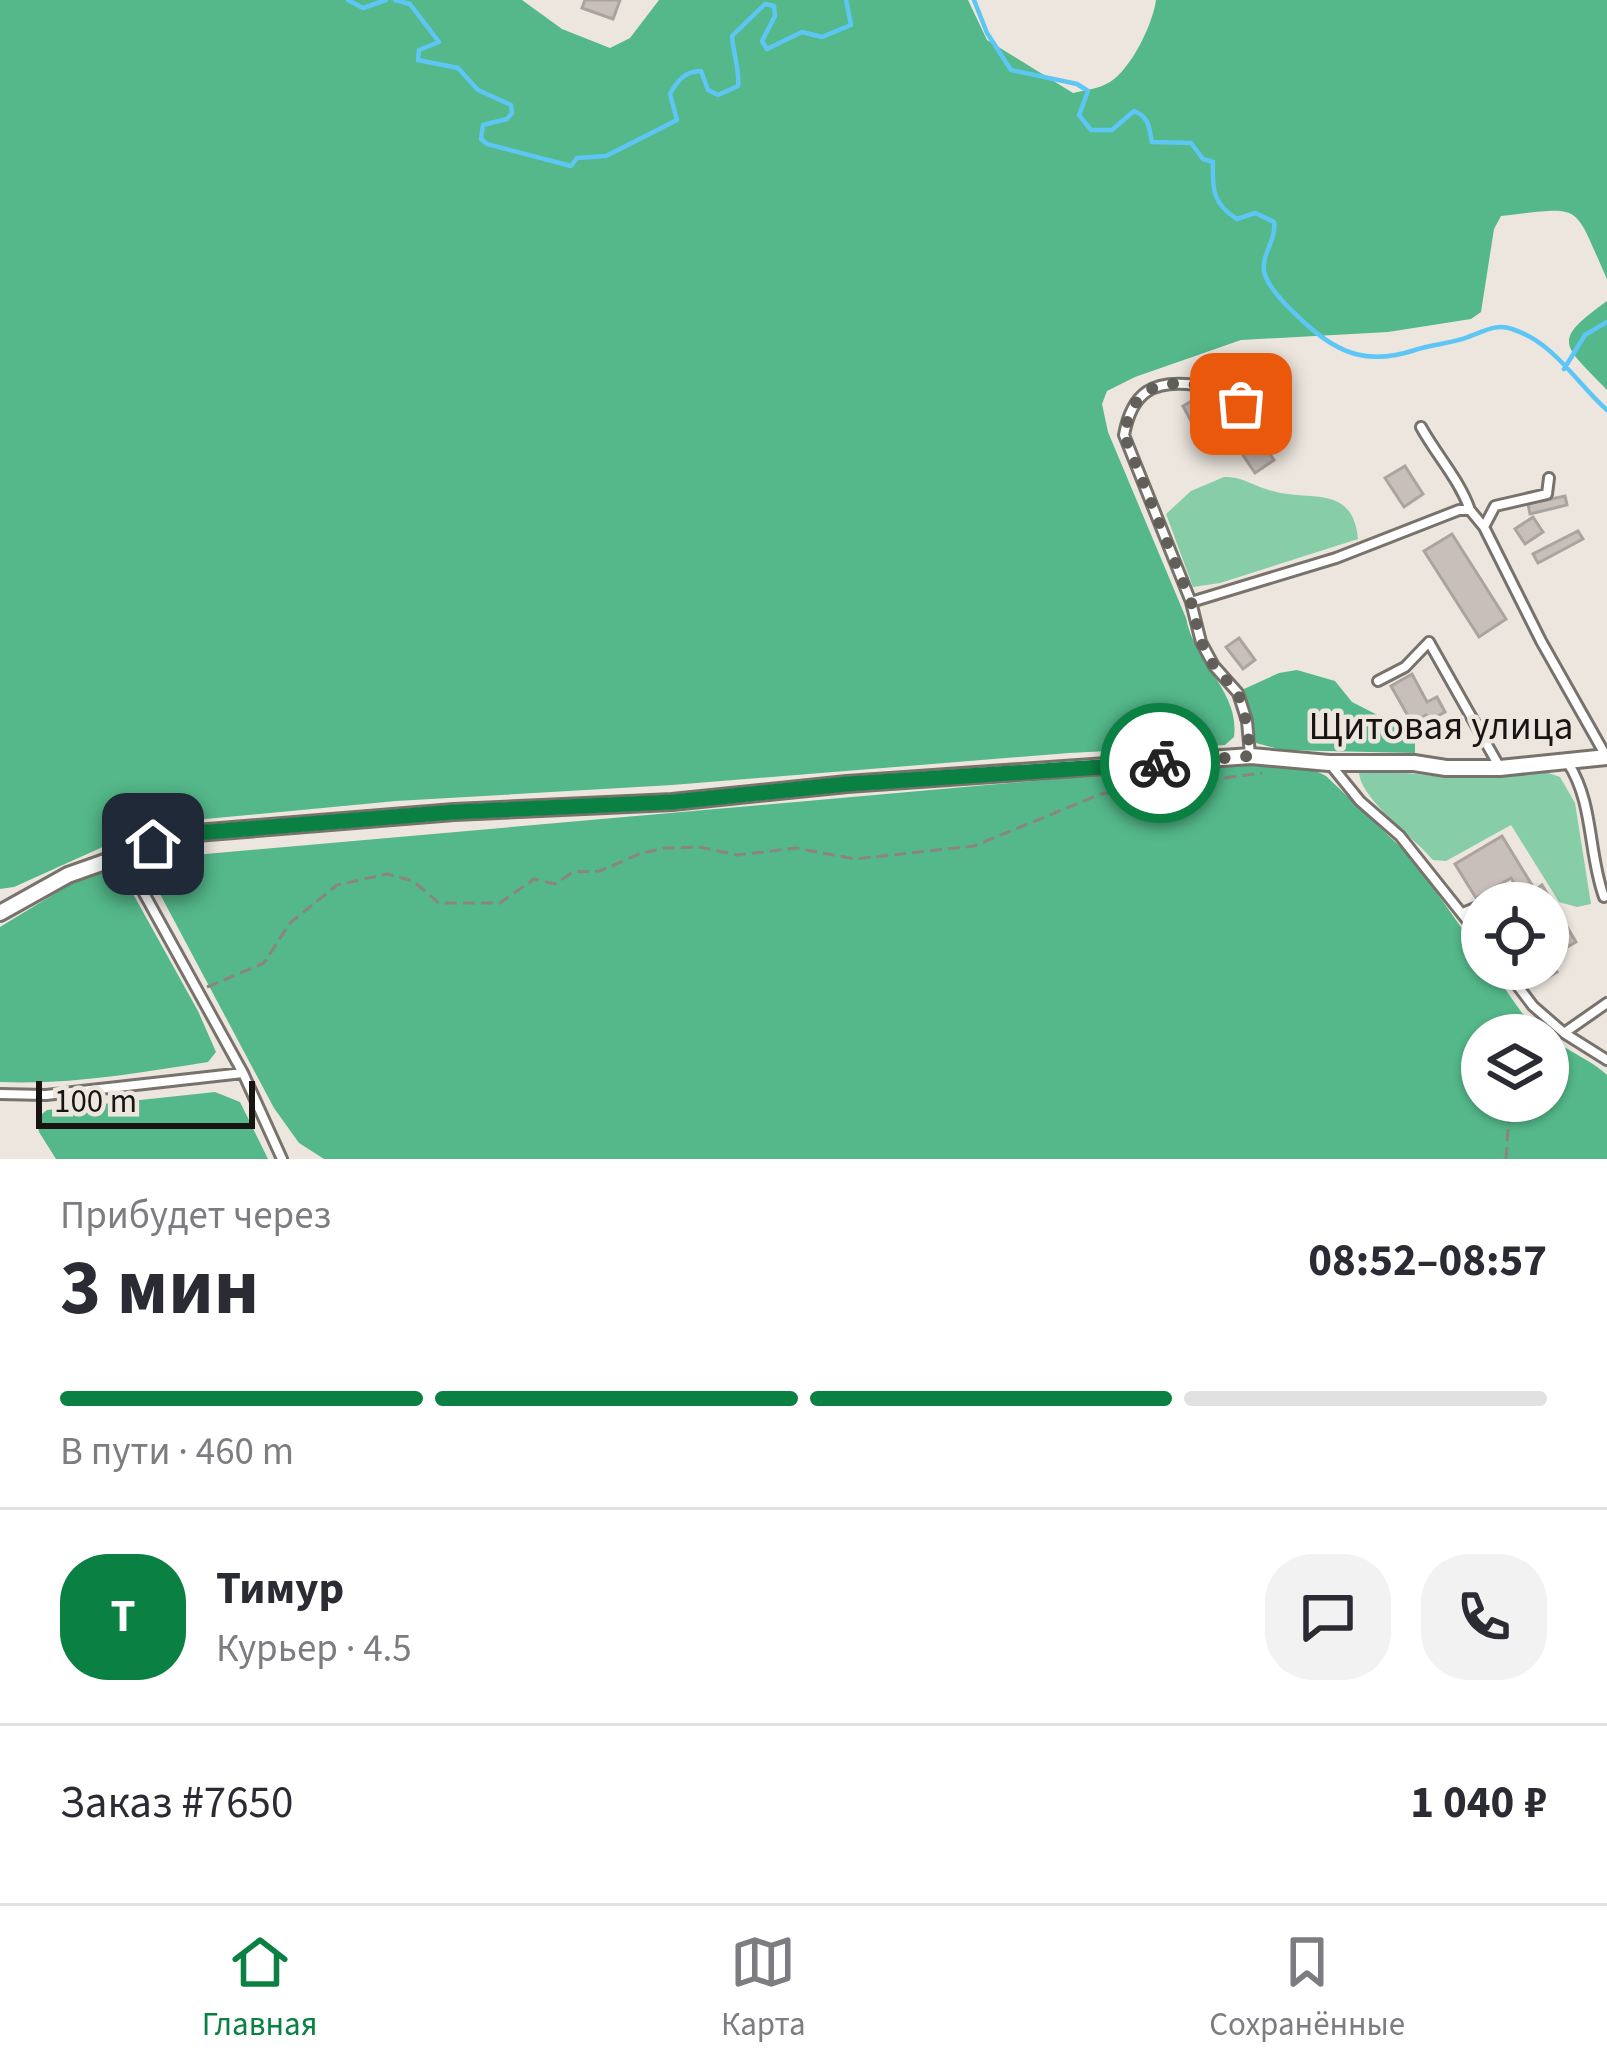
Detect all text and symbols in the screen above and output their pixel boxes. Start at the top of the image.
pin [1190,353,1292,455]
icon: bag [1208,371,1274,437]
street label: Щитовая улица [1309,699,1573,755]
courier [1100,703,1220,823]
icon: bike [1127,730,1193,796]
pin [102,793,204,895]
icon: home [120,811,186,877]
map controls [1461,882,1569,1122]
button: locate [1461,882,1569,990]
button: layers [1461,1014,1569,1122]
scale bar [36,1075,255,1128]
text: 100 m [54,1078,137,1125]
text: Прибудет через [60,1188,331,1244]
text: 08:52–08:57 [1308,1229,1547,1293]
text: 3 мин [60,1233,259,1344]
text: В пути · 460 m [60,1424,294,1480]
button: chat [1265,1554,1391,1680]
button: phone [1421,1554,1547,1680]
text: Тимур [216,1557,344,1621]
text: Т [110,1585,136,1649]
text: Курьер · 4.5 [216,1621,412,1677]
text: Заказ #7650 [60,1771,293,1835]
text: 1 040 ₽ [1410,1771,1547,1835]
tab: Главная [202,1929,318,2048]
tab: Карта [721,1929,806,2048]
tab: Сохранённые [1209,1929,1405,2048]

